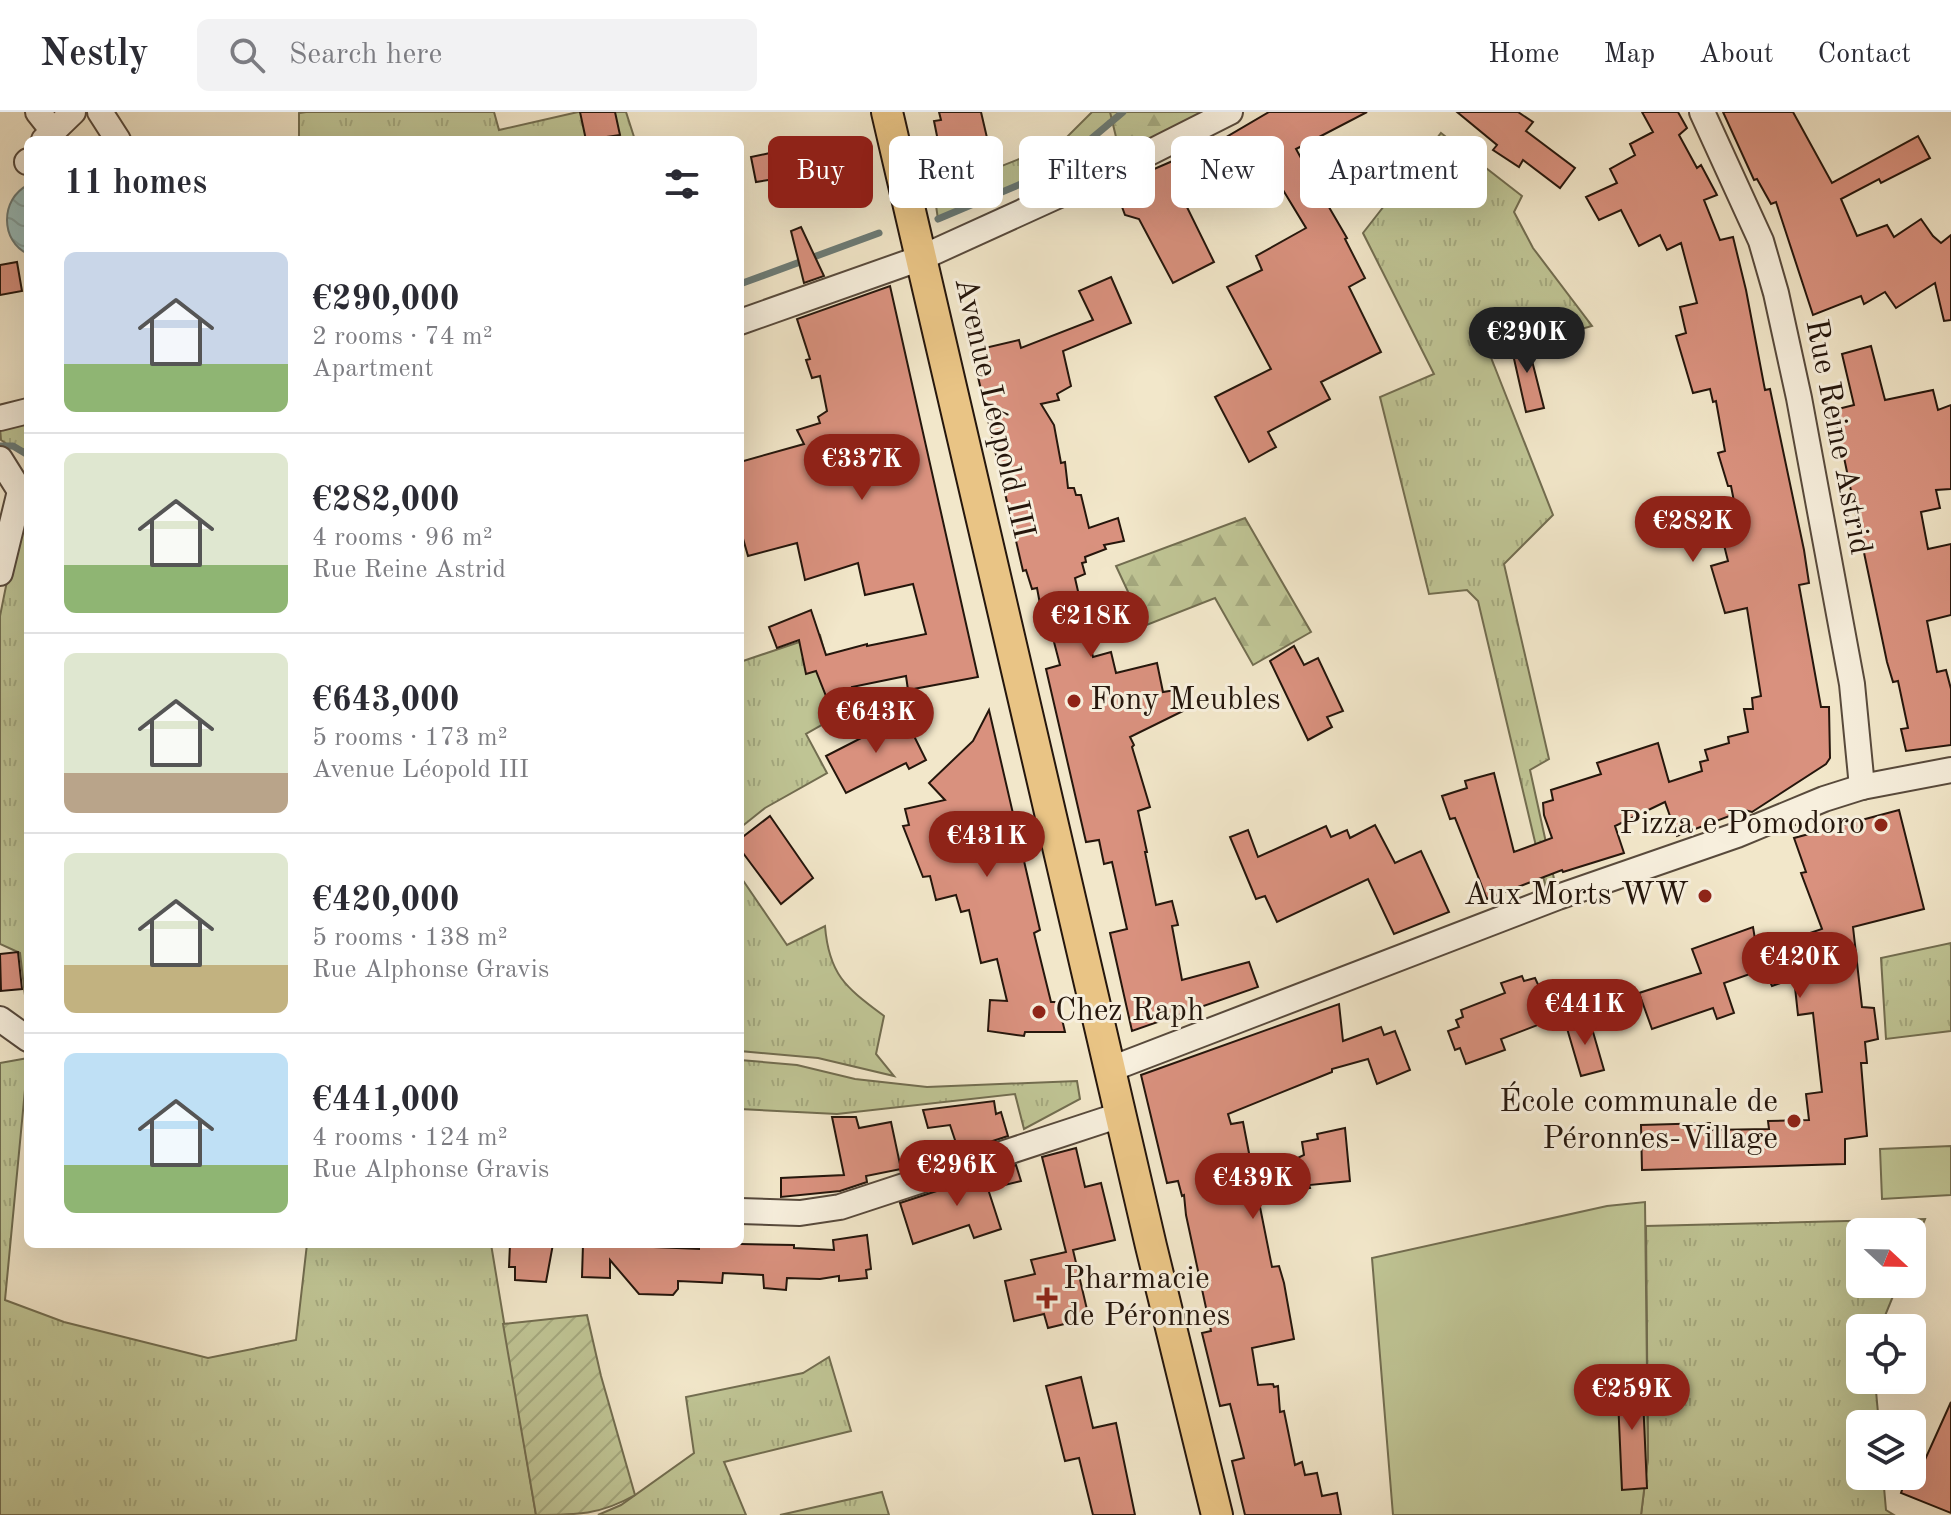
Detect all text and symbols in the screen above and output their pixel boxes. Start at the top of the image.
search box [197,19,757,91]
icon: search [225,33,269,77]
text: Nestly [40,36,149,74]
text: Search here [289,40,442,70]
text: Home [1488,41,1559,69]
text: Map [1603,41,1655,69]
text: About [1699,41,1774,69]
text: Contact [1818,41,1911,69]
chip: Buy [768,136,873,208]
chip: Rent [889,136,1003,208]
chip: Filters [1019,136,1155,208]
chip: New [1171,136,1284,208]
chip: Apartment [1300,136,1487,208]
icon: filters [660,162,704,206]
text: 11 homes [64,167,207,201]
street label: Avenue Léopold III [947,274,1039,542]
text: €290,000 [312,283,460,317]
icon: home [128,284,224,380]
pin: €290K [1471,307,1583,375]
street label: Rue Reine Astrid [1798,317,1876,557]
text: €290K [1487,320,1567,346]
text: 2 rooms · 74 m² [312,324,493,350]
text: Apartment [312,356,434,382]
pin: €337K [806,434,918,502]
text: €337K [822,447,902,473]
text: €282,000 [312,484,460,518]
icon: home [128,485,224,581]
pin: €282K [1637,496,1749,564]
text: €282K [1653,509,1733,535]
text: 4 rooms · 96 m² [312,525,493,551]
text: Rue Reine Astrid [312,557,506,583]
pin: €218K [1035,591,1147,659]
text: €218K [1051,604,1131,630]
text: €643,000 [312,684,460,718]
icon: home [128,685,224,781]
place label: Fony Meubles [1090,685,1281,717]
pin: €643K [820,687,932,755]
marker: Fony Meubles [1065,692,1083,710]
text: €643K [836,700,916,726]
text: 5 rooms · 173 m² [312,725,508,751]
text: Avenue Léopold III [312,757,529,783]
place label: Pizza e Pomodoro [1619,809,1865,841]
pin: €431K [931,811,1043,879]
marker: Pizza e Pomodoro [1872,816,1890,834]
text: €431K [947,824,1027,850]
place label: Aux Morts WW [1464,880,1689,912]
text: €420,000 [312,884,460,918]
icon: home [128,885,224,981]
marker: Aux Morts WW [1696,887,1714,905]
text: 5 rooms · 138 m² [312,925,508,951]
pin: €420K [1744,932,1856,1000]
text: €420K [1760,945,1840,971]
text: Rue Alphonse Gravis [312,957,549,983]
pin: €441K [1529,979,1641,1047]
text: €441K [1545,992,1625,1018]
place label: Chez Raph [1055,996,1204,1028]
marker: Chez Raph [1030,1003,1048,1021]
place label: École communale de Péronnes-Village [1499,1081,1778,1156]
text: €441,000 [312,1084,460,1118]
icon: home [128,1085,224,1181]
marker: École communale de Péronnes-Village [1785,1112,1803,1130]
text: 4 rooms · 124 m² [312,1125,508,1151]
pin: €296K [901,1140,1013,1208]
text: €296K [917,1153,997,1179]
pin: €439K [1197,1153,1309,1221]
text: Rue Alphonse Gravis [312,1157,549,1183]
text: €439K [1213,1166,1293,1192]
north arrow [1846,1218,1926,1298]
map controls [1846,1218,1926,1490]
place label: Pharmacie de Péronnes [1063,1264,1230,1333]
marker: Pharmacie de Péronnes [1038,1289,1056,1307]
button: locate [1846,1314,1926,1394]
pin: €259K [1576,1364,1688,1432]
text: €259K [1592,1377,1672,1403]
button: layers [1846,1410,1926,1490]

